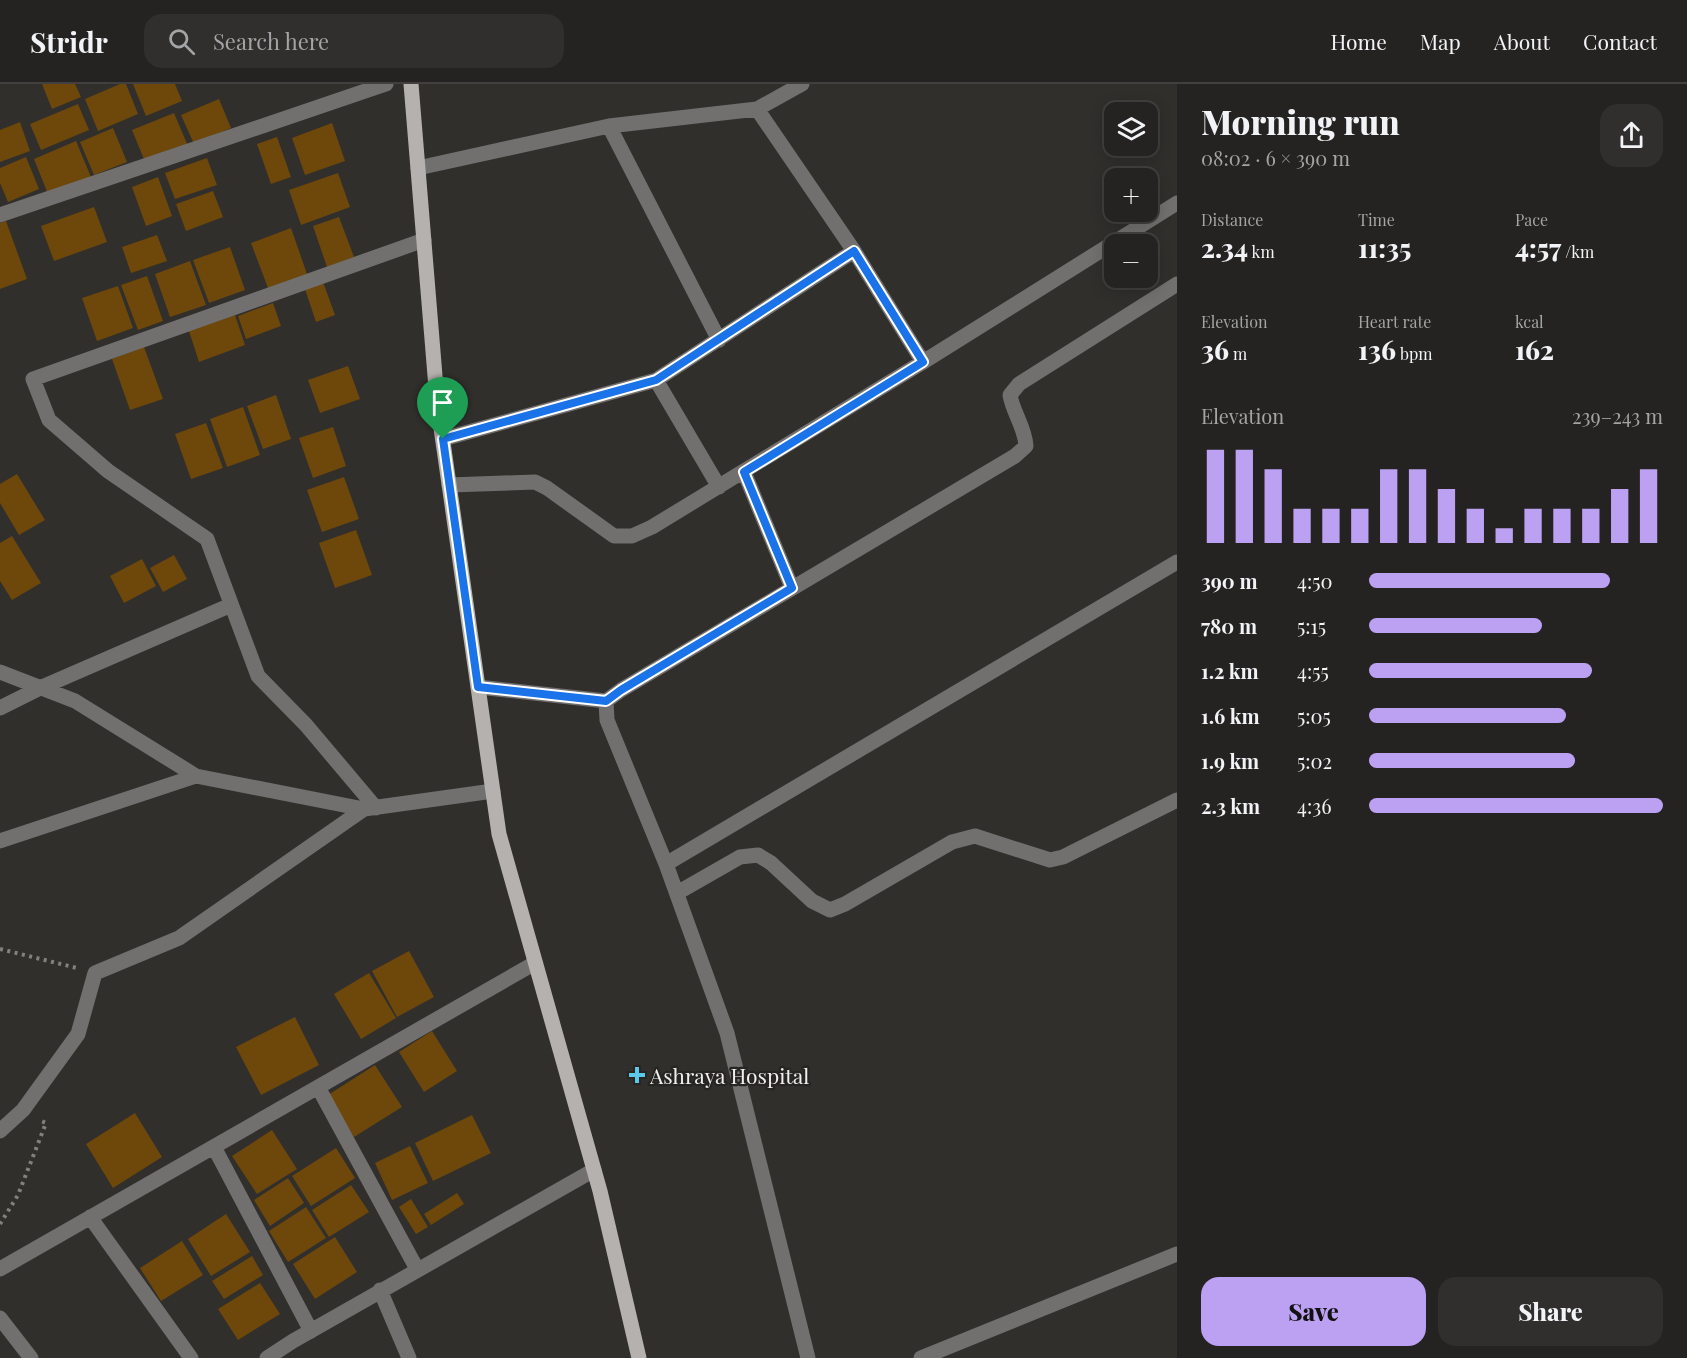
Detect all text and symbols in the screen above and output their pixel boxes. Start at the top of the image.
search box [144,14,564,68]
text: Stridr [30,23,108,60]
icon: search [165,25,198,58]
text: Search here [213,26,329,56]
text: Home [1331,27,1387,55]
text: Map [1420,27,1461,55]
text: About [1494,27,1550,55]
text: Contact [1583,27,1657,55]
text: Morning run [1201,99,1400,143]
map controls [1104,102,1158,288]
button: layers [1104,102,1158,156]
button: share [1600,104,1663,167]
text: 08:02 · 6 × 390 m [1201,144,1350,171]
button: + [1104,168,1158,222]
text: Distance [1201,209,1263,230]
text: Time [1358,209,1395,230]
text: Pace [1515,209,1548,230]
text: 2.34 [1201,230,1248,265]
text: 11:35 [1358,230,1411,265]
text: 4:57 [1515,230,1561,265]
button: − [1104,234,1158,288]
text: km [1248,241,1275,262]
text: /km [1561,241,1594,262]
text: Elevation [1201,311,1268,332]
text: Heart rate [1358,311,1431,332]
text: kcal [1515,311,1544,332]
text: 36 [1201,332,1229,367]
text: 136 [1358,332,1396,367]
text: 162 [1515,332,1554,367]
text: m [1229,343,1247,364]
text: bpm [1396,343,1432,364]
pin [417,377,468,439]
icon: arrive [426,386,459,419]
text: Elevation [1201,402,1284,429]
text: 239–243 m [1572,402,1663,429]
text: 390 m [1201,567,1257,594]
text: 4:50 [1297,567,1333,594]
text: 780 m [1201,612,1257,639]
text: 5:15 [1297,612,1326,639]
text: 1.2 km [1201,657,1259,684]
text: 4:55 [1297,657,1329,684]
text: 1.6 km [1201,702,1260,729]
text: 5:05 [1297,702,1331,729]
text: 1.9 km [1201,747,1259,774]
text: 5:02 [1297,747,1332,774]
text: 2.3 km [1201,792,1260,819]
text: 4:36 [1297,792,1332,819]
place label: Ashraya Hospital [649,1061,809,1089]
marker: Ashraya Hospital [628,1066,646,1084]
button: Save [1201,1277,1426,1346]
button: Share [1438,1277,1663,1346]

